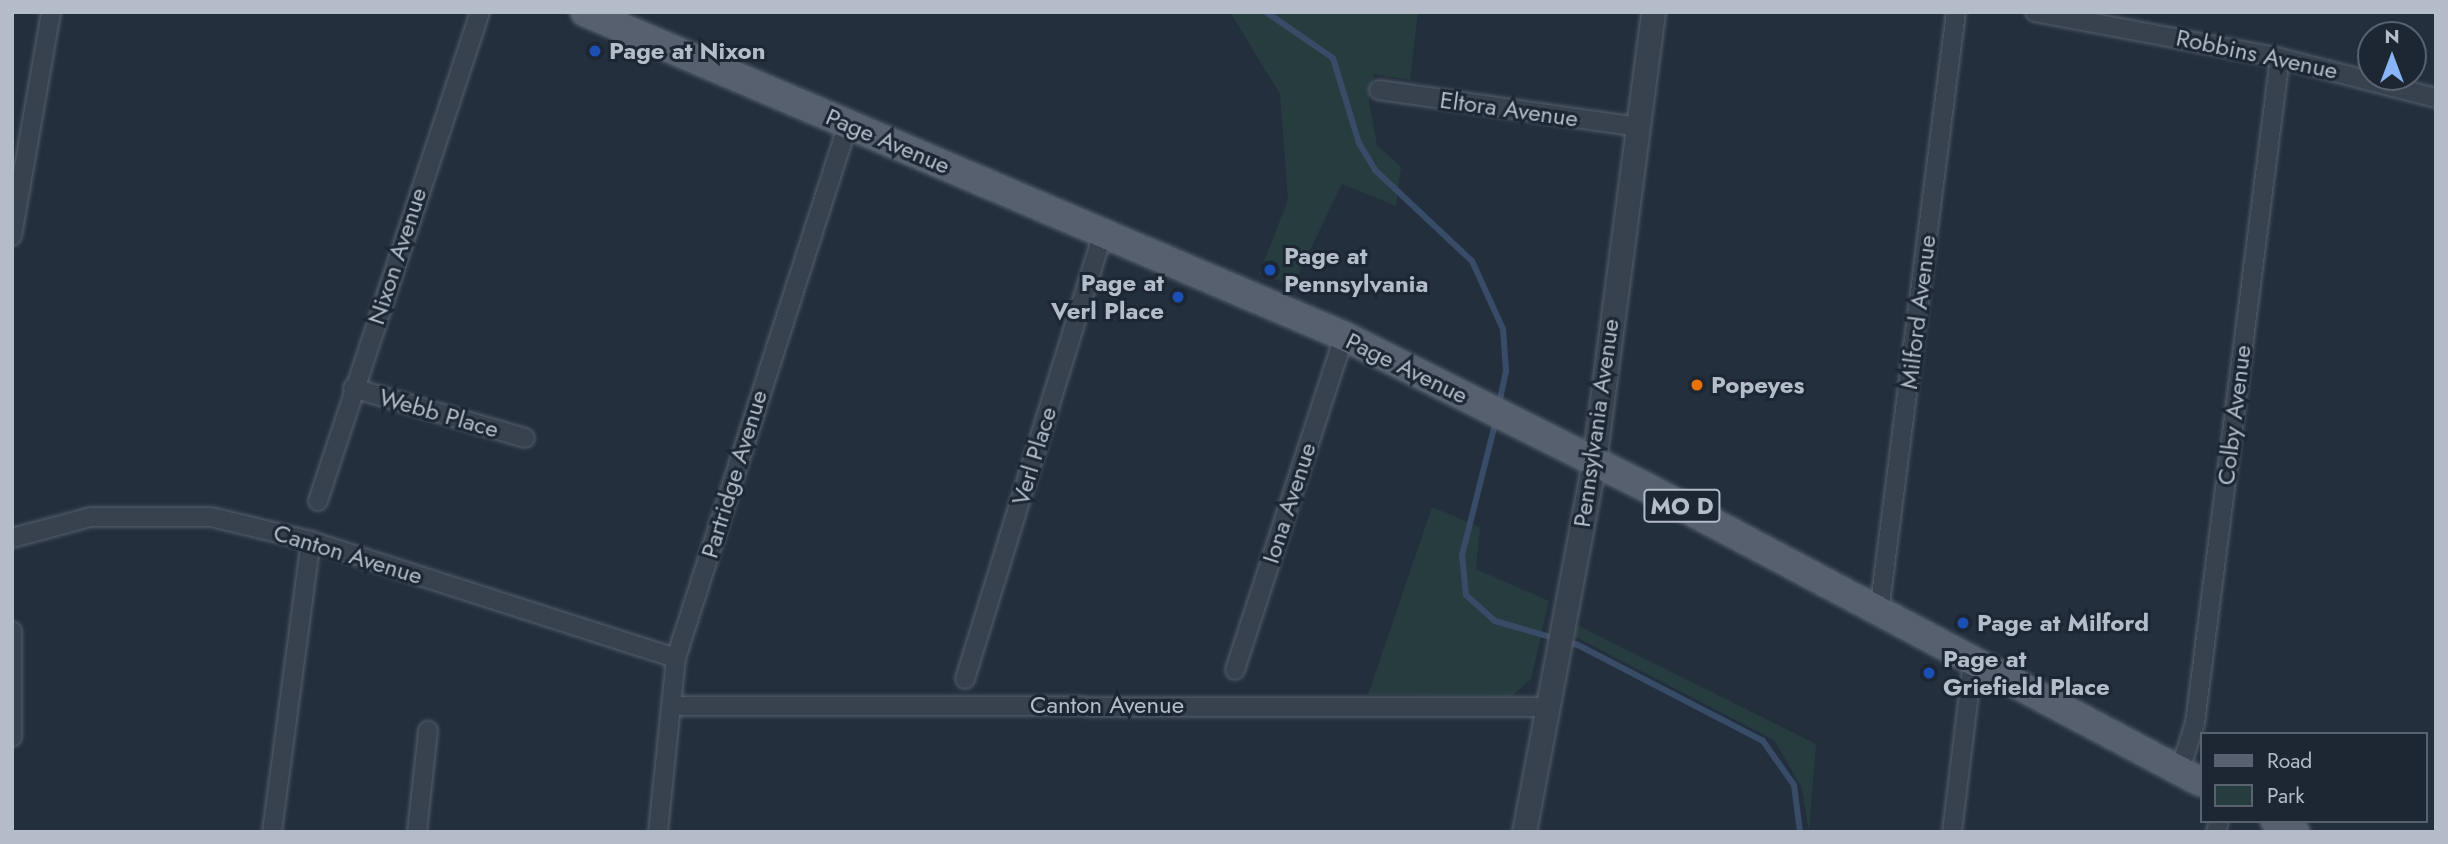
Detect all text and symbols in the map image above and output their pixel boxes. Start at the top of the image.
north arrow [2357,21,2427,91]
street label: Robbins Avenue [2174,23,2340,85]
text: N [2384,23,2400,50]
place label: Page at Nixon [609,37,766,65]
marker: Page at Nixon [587,43,603,59]
street label: Eltora Avenue [1438,85,1580,133]
street label: Page Avenue [822,102,954,180]
street label: Nixon Avenue [361,184,433,328]
street label: Milford Avenue [1894,233,1942,391]
place label: Page at Pennsylvania [1284,242,1428,298]
marker: Page at Pennsylvania [1262,262,1278,278]
place label: Page at Verl Place [1051,269,1164,325]
marker: Page at Verl Place [1170,289,1186,305]
street label: Pennsylvania Avenue [1567,317,1625,529]
street label: Page Avenue [1341,326,1473,410]
street label: Colby Avenue [2211,343,2257,487]
place label: Popeyes [1711,371,1804,399]
marker: Popeyes [1689,377,1705,393]
street label: Webb Place [376,382,502,444]
street label: Partridge Avenue [695,387,773,561]
street label: Verl Place [1005,403,1063,509]
street label: Iona Avenue [1256,439,1322,567]
road number: MO D [1642,486,1722,526]
street label: Canton Avenue [270,518,426,590]
place label: Page at Milford [1977,609,2149,637]
marker: Page at Milford [1955,615,1971,631]
place label: Page at Griefield Place [1943,645,2110,701]
marker: Page at Griefield Place [1921,665,1937,681]
street label: Canton Avenue [1030,691,1184,719]
legend [2200,732,2427,823]
text: Road [2267,746,2312,776]
text: Park [2267,781,2304,811]

